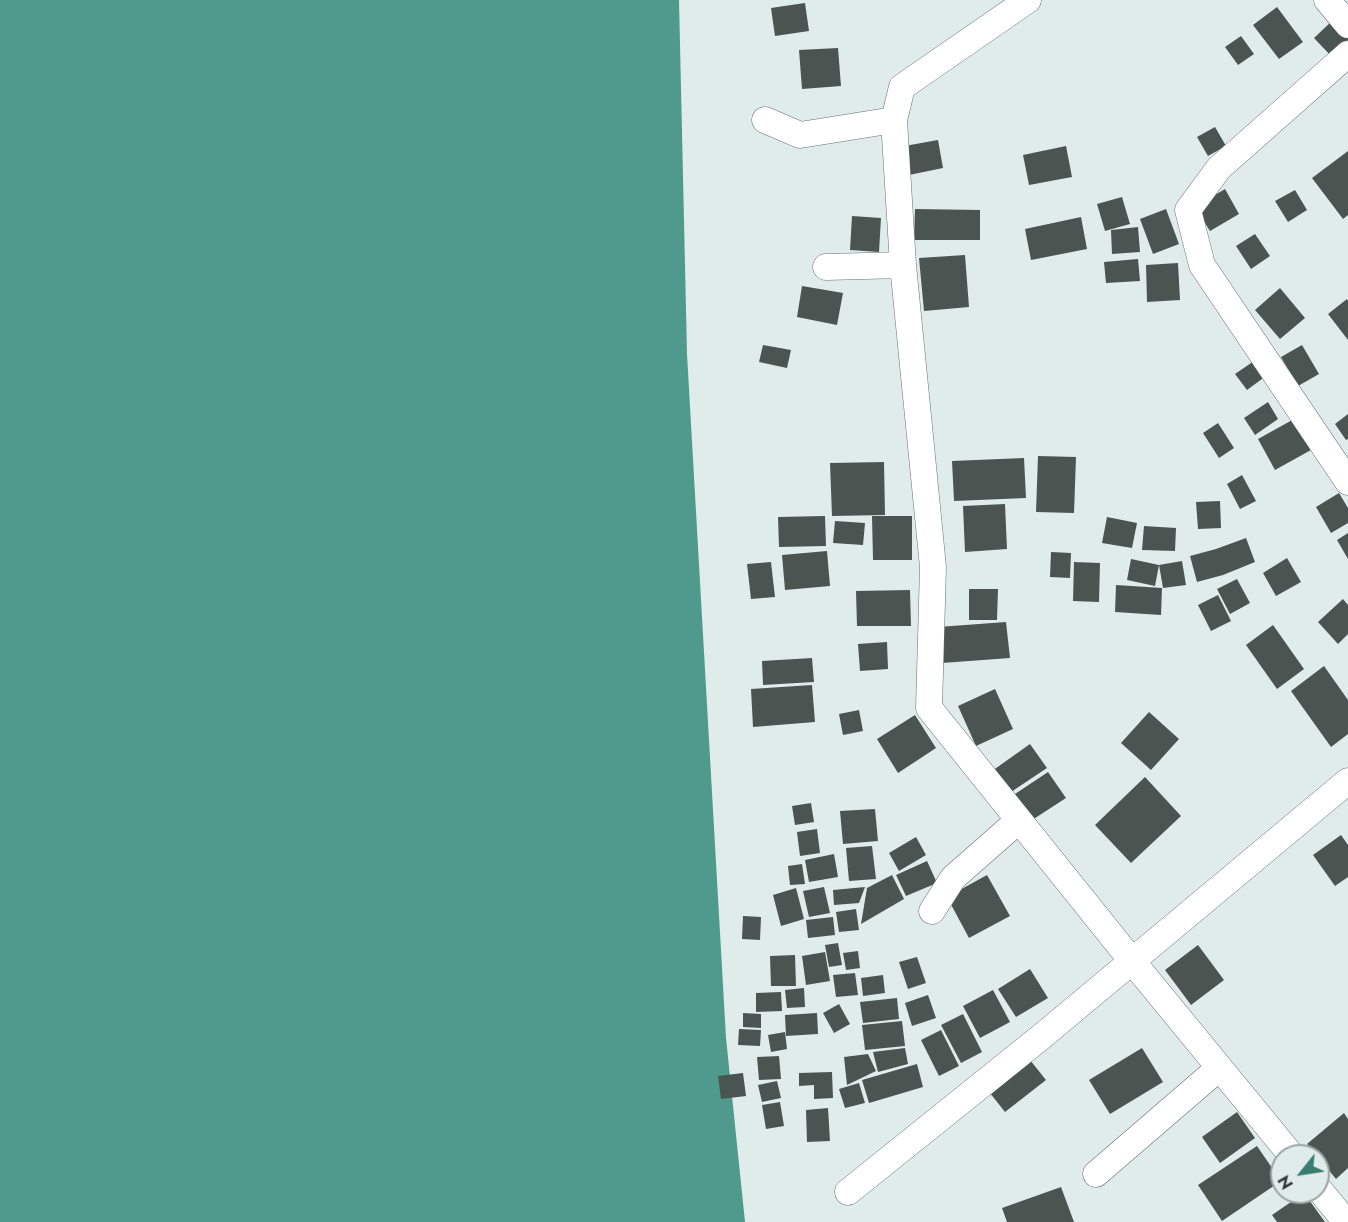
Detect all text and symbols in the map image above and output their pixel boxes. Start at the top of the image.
north arrow [1270,1144,1330,1204]
text: N [1273,1171,1299,1194]

